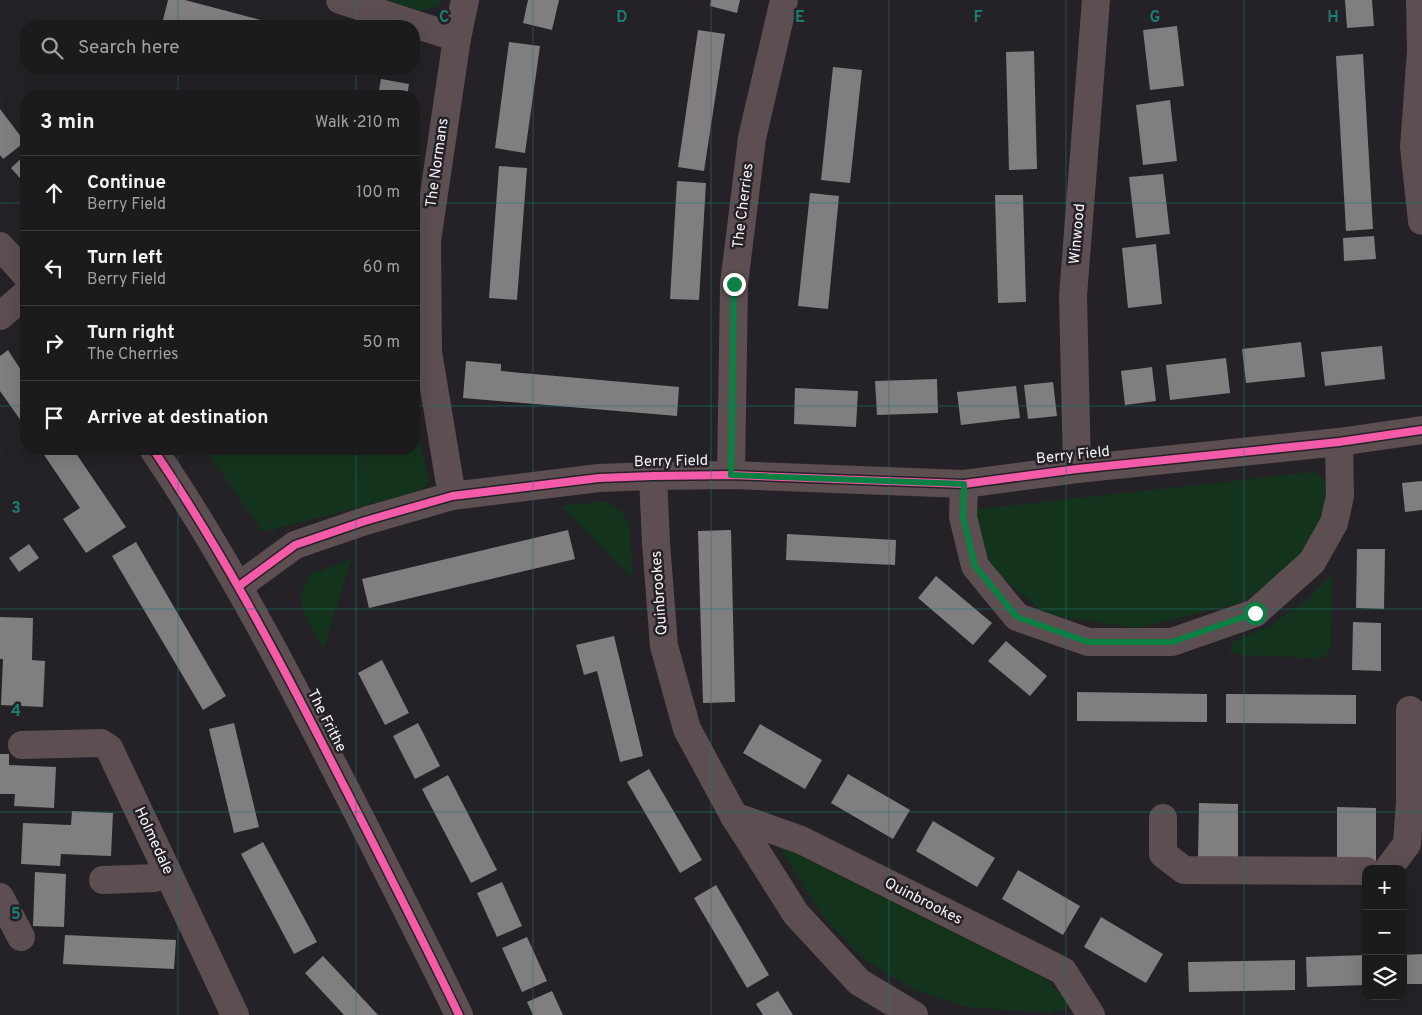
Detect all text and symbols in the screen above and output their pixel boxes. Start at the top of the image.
text: C [439,8,449,28]
text: D [616,8,628,28]
text: E [795,8,805,28]
text: F [973,8,983,28]
text: G [1150,8,1160,28]
text: H [1327,8,1339,28]
search box [20,20,420,75]
icon: search [38,34,66,62]
text: Search here [78,36,180,60]
text: 3 min [40,109,95,136]
text: Walk · 210 m [315,113,400,133]
street label: The Normans [422,117,454,209]
street label: The Cherries [729,162,759,250]
text: Continue [87,171,166,195]
icon: ahead [40,179,68,207]
text: 100 m [356,183,400,203]
text: Berry Field [87,195,166,215]
street label: Winwood [1066,203,1090,265]
text: Turn left [87,246,163,270]
icon: left [40,254,68,282]
text: 60 m [363,258,400,278]
text: Berry Field [87,270,166,290]
route end [723,273,746,296]
text: Turn right [87,321,175,345]
icon: right [40,329,68,357]
text: 50 m [363,333,400,353]
text: The Cherries [87,345,179,365]
icon: arrive [40,404,68,432]
text: Arrive at destination [87,406,268,430]
street label: Berry Field [1035,443,1111,469]
street label: Berry Field [634,452,708,472]
text: 3 [11,499,21,519]
street label: Quinbrookes [648,550,672,636]
route start [1244,602,1267,625]
street label: The Frithe [302,686,350,756]
text: 4 [11,702,21,722]
street label: Holmedale [129,804,177,878]
map controls [1362,865,1407,1000]
button: + [1362,865,1407,910]
street label: Quinbrookes [881,874,965,930]
text: 5 [11,905,21,925]
button: − [1362,910,1407,955]
button: layers [1362,955,1407,1000]

